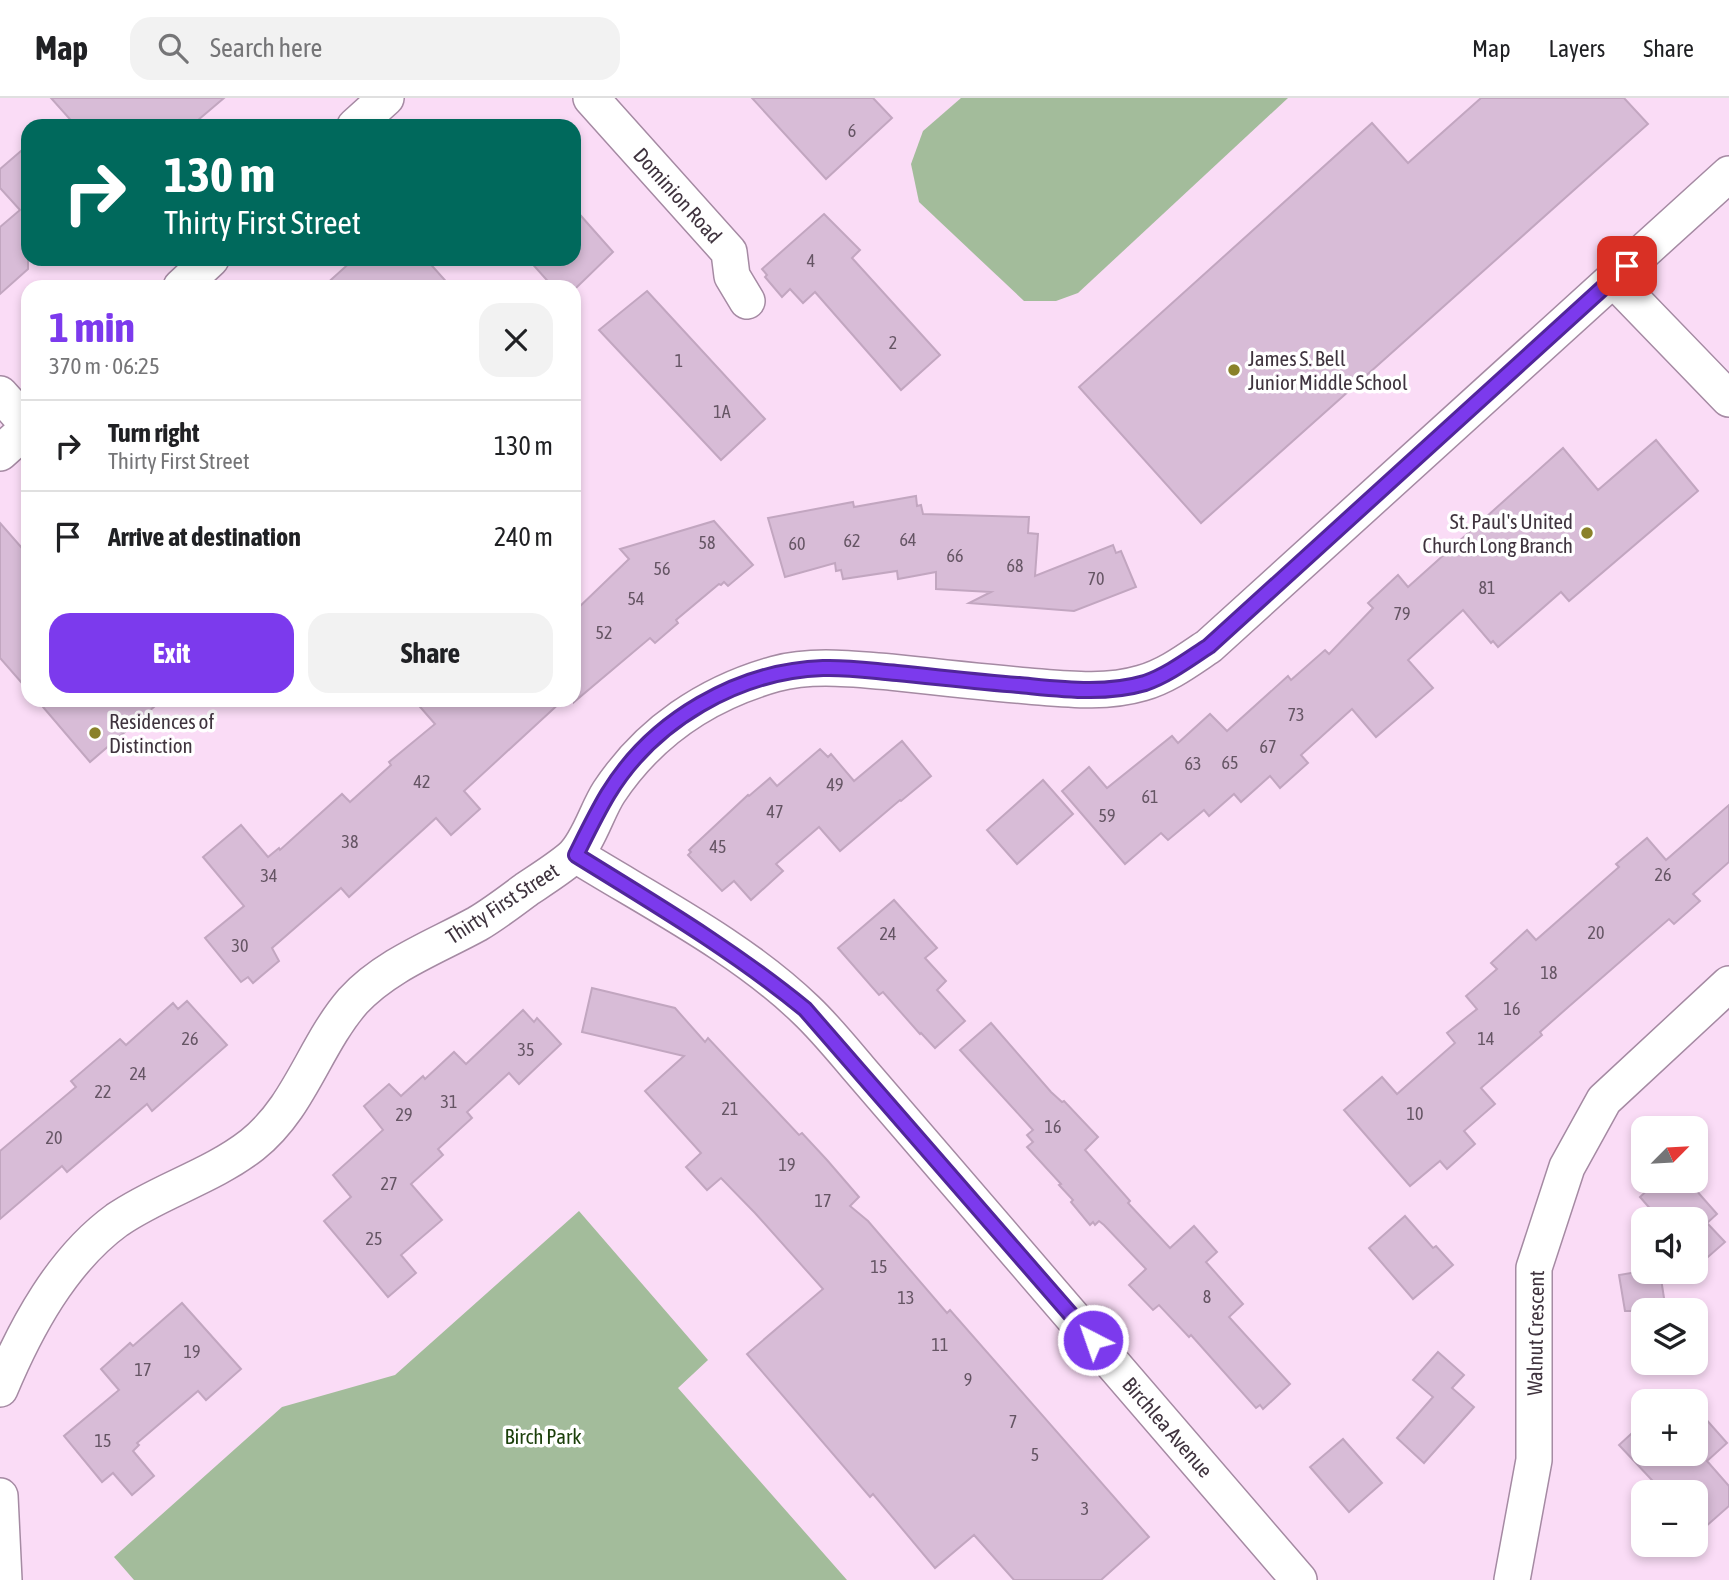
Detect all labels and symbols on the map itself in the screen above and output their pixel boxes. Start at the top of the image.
house number: 6 [848,120,856,141]
street label: Dominion Road [629,143,727,247]
pin [1597,236,1657,296]
house number: 4 [807,250,815,271]
house number: 2 [889,332,897,353]
place label: James S. Bell Junior Middle School [1248,346,1408,394]
house number: 1 [675,350,683,371]
marker: James S. Bell Junior Middle School [1226,362,1242,378]
house number: 1A [713,401,731,422]
place label: St. Paul's United Church Long Branch [1422,509,1573,557]
marker: St. Paul's United Church Long Branch [1579,525,1595,541]
house number: 64 [900,529,916,550]
house number: 62 [844,530,860,551]
house number: 58 [699,532,715,553]
house number: 60 [789,533,805,554]
house number: 66 [947,545,963,566]
house number: 68 [1007,555,1023,576]
house number: 56 [654,558,670,579]
house number: 70 [1088,568,1104,589]
house number: 81 [1479,577,1495,598]
house number: 54 [628,588,644,609]
house number: 79 [1394,603,1410,624]
house number: 52 [596,622,612,643]
house number: 73 [1288,704,1304,725]
place label: Residences of Distinction [109,709,214,757]
marker: Residences of Distinction [87,725,103,741]
house number: 67 [1260,736,1276,757]
house number: 65 [1222,752,1238,773]
house number: 63 [1185,753,1201,774]
house number: 42 [414,771,430,792]
house number: 49 [827,774,843,795]
house number: 61 [1142,786,1158,807]
house number: 47 [767,801,783,822]
house number: 59 [1099,805,1115,826]
house number: 38 [342,831,358,852]
house number: 45 [710,836,726,857]
street label: Thirty First Street [441,858,563,948]
house number: 26 [1655,864,1671,885]
house number: 34 [261,865,277,886]
house number: 20 [1588,922,1604,943]
house number: 24 [880,923,896,944]
house number: 30 [232,935,248,956]
house number: 18 [1541,962,1557,983]
house number: 16 [1504,998,1520,1019]
house number: 26 [182,1028,198,1049]
house number: 14 [1478,1028,1494,1049]
house number: 35 [518,1039,534,1060]
house number: 24 [130,1063,146,1084]
house number: 22 [95,1081,111,1102]
house number: 31 [441,1091,457,1112]
house number: 21 [722,1098,738,1119]
house number: 10 [1407,1103,1423,1124]
house number: 29 [396,1104,412,1125]
house number: 16 [1045,1116,1061,1137]
north arrow [1631,1116,1708,1194]
house number: 20 [46,1127,62,1148]
house number: 19 [779,1154,795,1175]
house number: 27 [381,1173,397,1194]
house number: 17 [815,1190,831,1211]
house number: 25 [366,1228,382,1249]
house number: 15 [871,1256,887,1277]
street label: Walnut Crescent [1522,1270,1548,1396]
house number: 8 [1203,1286,1211,1307]
house number: 13 [898,1287,914,1308]
position arrow [1056,1303,1130,1377]
house number: 11 [932,1334,948,1355]
house number: 19 [184,1341,200,1362]
house number: 17 [135,1359,151,1380]
house number: 9 [964,1369,972,1390]
street label: Birchlea Avenue [1118,1372,1218,1482]
house number: 7 [1009,1411,1017,1432]
park label: Birch Park [505,1424,581,1448]
house number: 15 [95,1430,111,1451]
house number: 5 [1031,1444,1039,1465]
house number: 3 [1081,1498,1089,1519]

